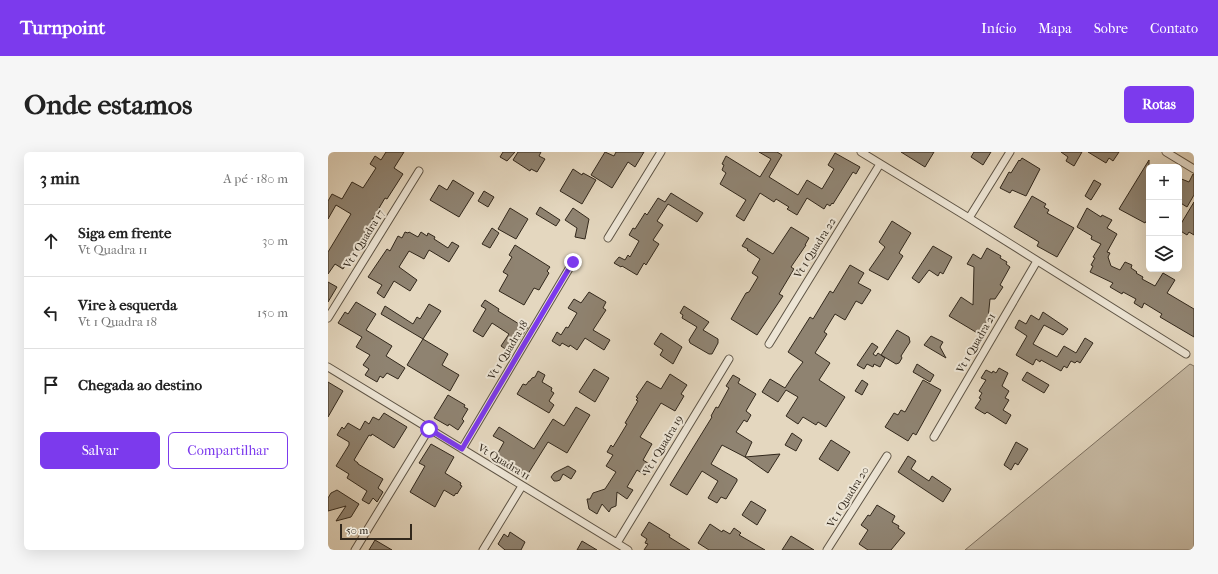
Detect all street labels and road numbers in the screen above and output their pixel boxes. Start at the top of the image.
street label: Vt 1 Quadra 17 [340,207,387,272]
street label: Vt 1 Quadra 22 [791,215,839,281]
street label: Vt 1 Quadra 21 [953,311,998,376]
street label: Vt 1 Quadra 18 [485,318,531,383]
street label: Vt 1 Quadra 19 [640,413,686,478]
street label: Vt Quadra 11 [475,441,533,483]
street label: Vt 1 Quadra 20 [824,464,872,531]

